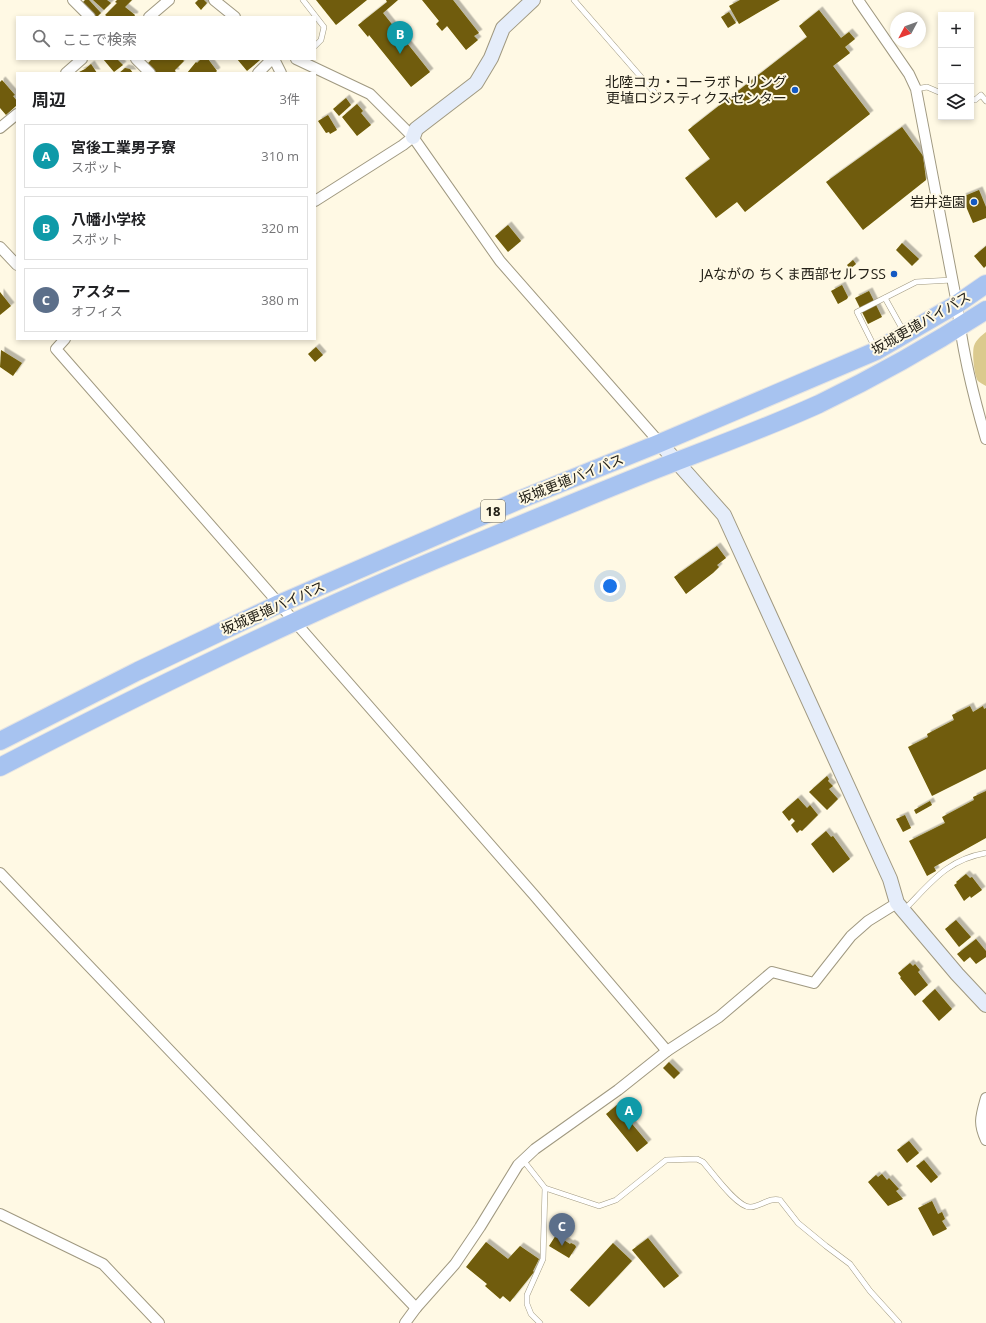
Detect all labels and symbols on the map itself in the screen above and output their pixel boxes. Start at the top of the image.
north arrow [890,12,926,48]
pin: B [387,21,413,54]
place label: 北陸コカ・コーラボトリング 更埴ロジスティクスセンター [605,72,787,107]
marker: 北陸コカ・コーラボトリング 更埴ロジスティクスセンター [790,85,800,95]
place label: 岩井造園 [910,192,966,211]
marker: 岩井造園 [969,197,979,207]
place label: JAながの ちくま西部セルフSS [698,264,886,283]
marker: JAながの ちくま西部セルフSS [889,269,899,279]
street label: 坂城更埴バイパス [868,286,974,359]
street label: 坂城更埴バイパス [515,449,626,508]
road number: 18 [481,500,505,522]
street label: 坂城更埴バイパス [218,576,328,639]
your location [600,576,620,596]
pin: A [616,1097,642,1130]
pin: C [549,1213,575,1246]

